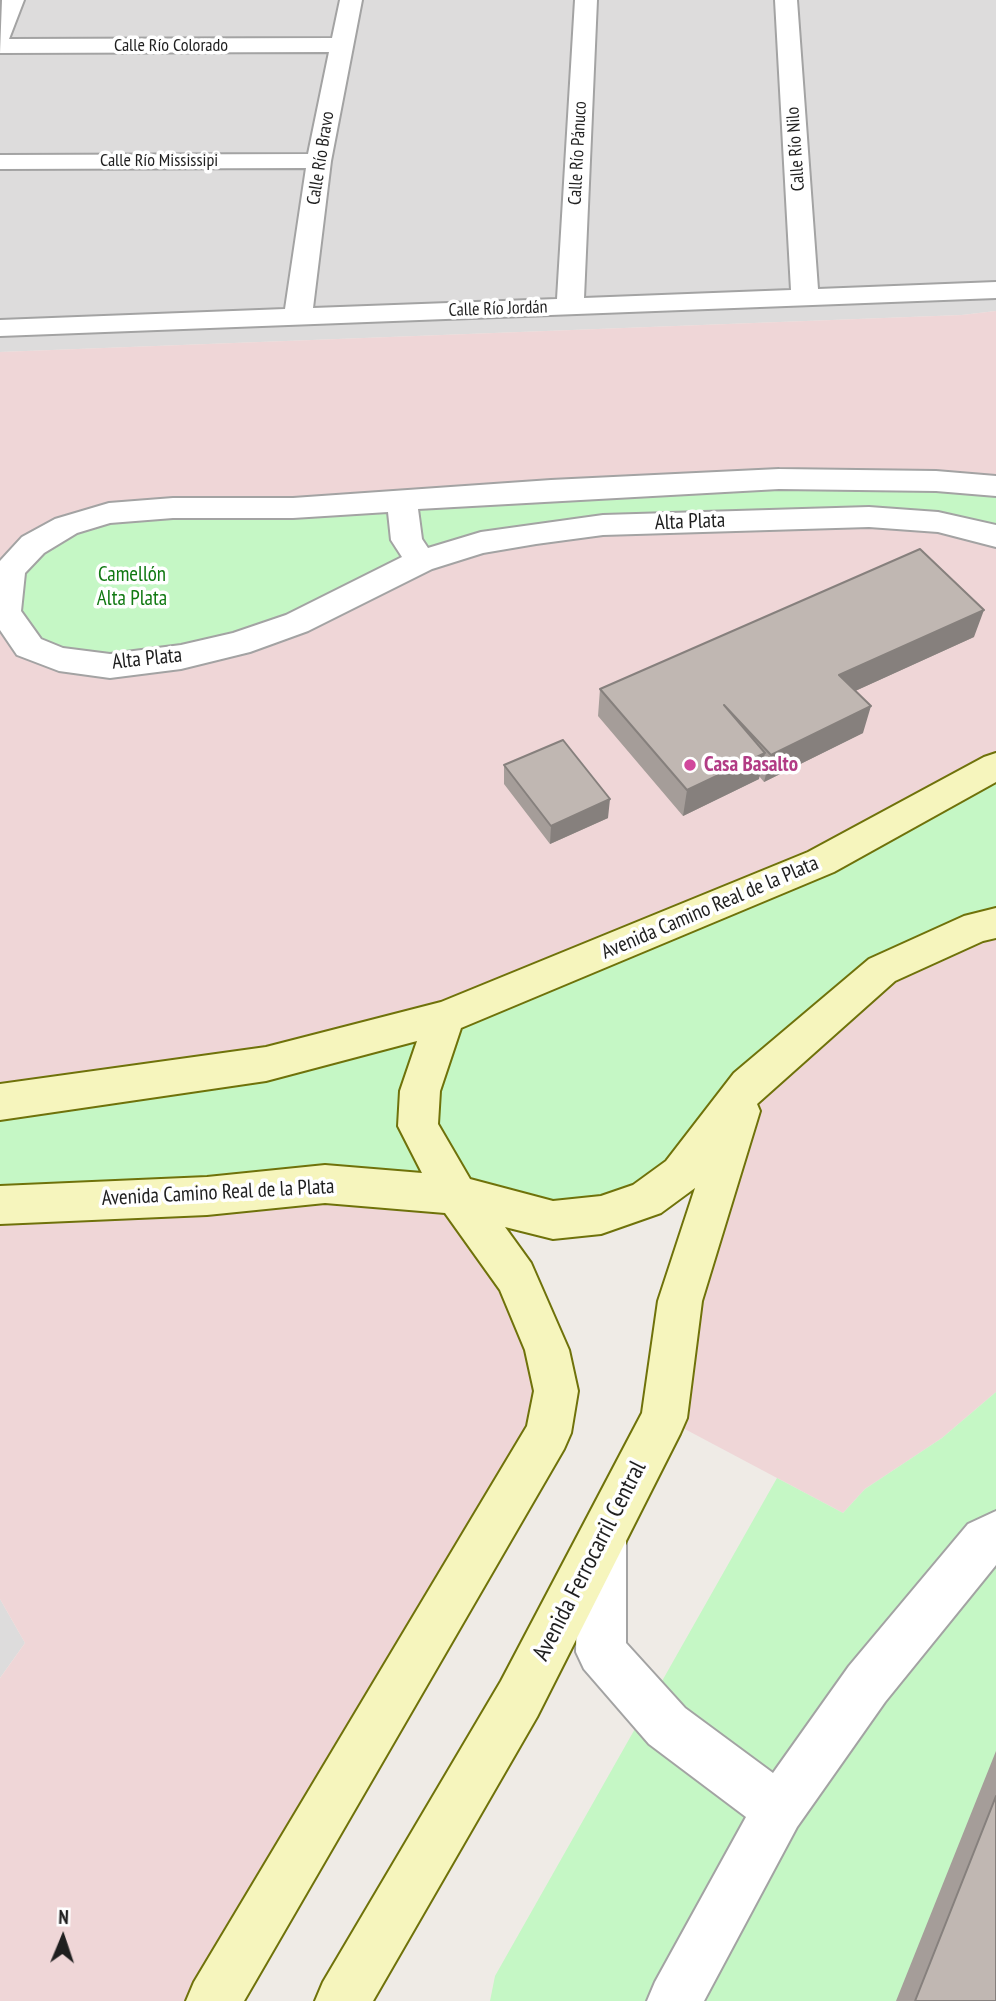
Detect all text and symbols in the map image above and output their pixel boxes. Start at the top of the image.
street label: Calle Río Colorado [114,35,228,57]
street label: Calle Río Pánuco [564,101,592,205]
street label: Calle Río Nilo [782,106,810,192]
street label: Calle Río Bravo [303,110,339,206]
street label: Calle Río Mississipi [100,150,218,172]
street label: Calle Río Jordán [448,296,548,322]
street label: Alta Plata [654,508,726,536]
park label: Camellón Alta Plata [97,562,167,612]
street label: Alta Plata [111,643,183,675]
place label: Casa Basalto [704,752,798,778]
marker: Casa Basalto [682,757,698,773]
street label: Avenida Camino Real de la Plata [598,851,822,965]
street label: Avenida Camino Real de la Plata [101,1174,335,1212]
street label: Avenida Ferrocarril Central [527,1456,653,1666]
north arrow [28,1903,98,1973]
text: N [58,1905,69,1929]

